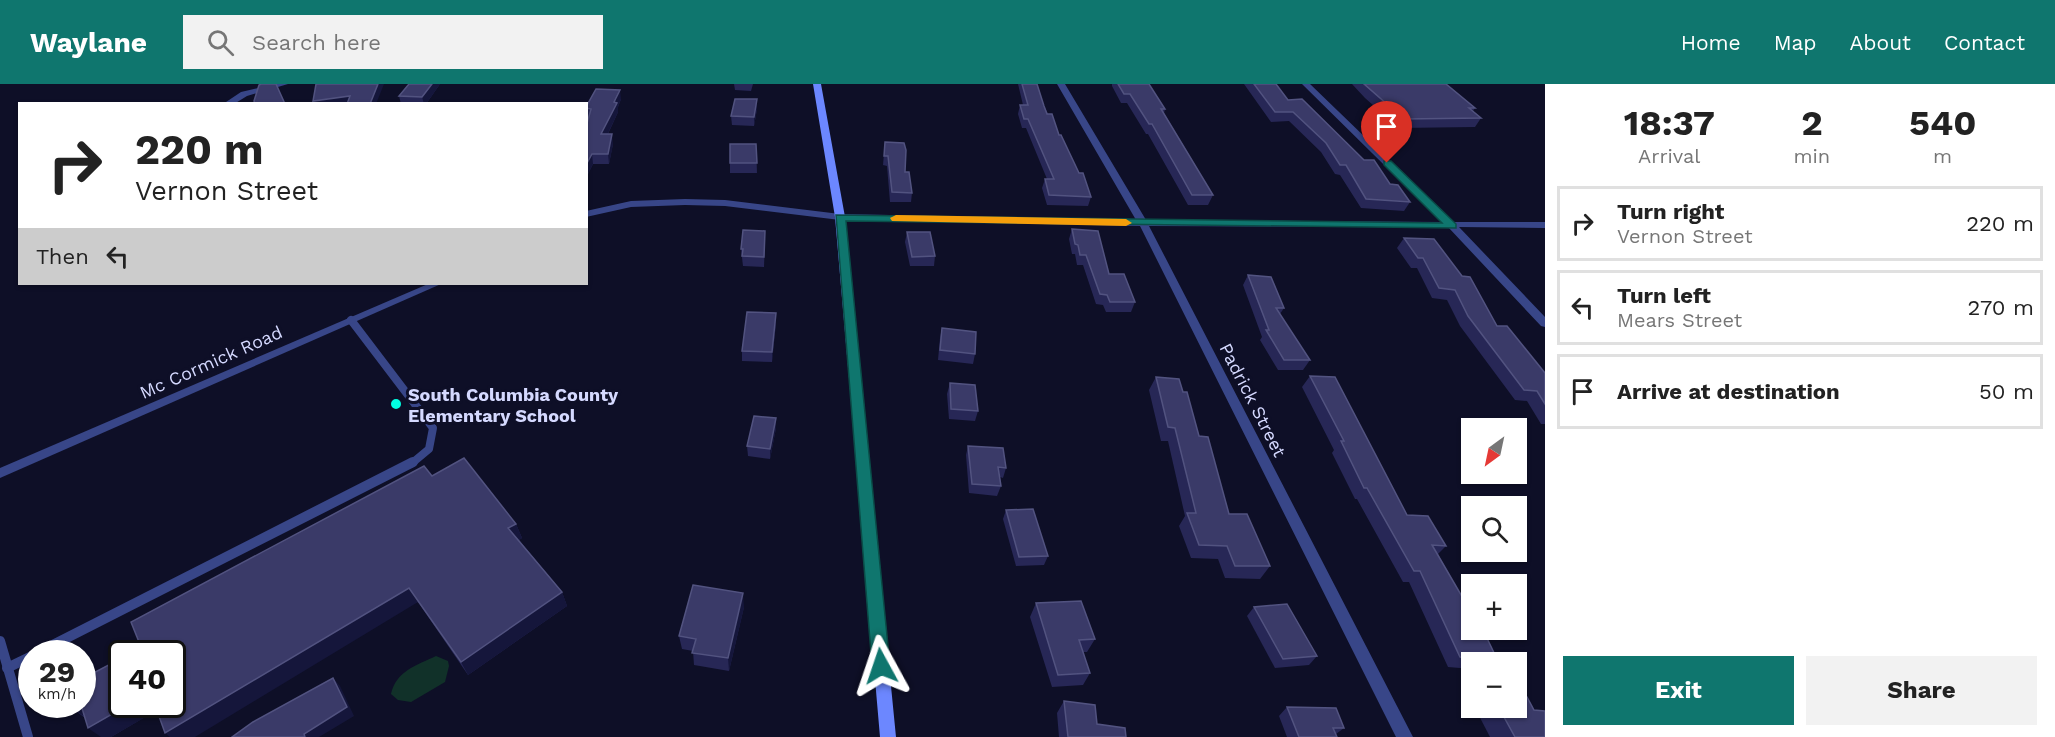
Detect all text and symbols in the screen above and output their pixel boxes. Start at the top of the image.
search box [183,15,603,69]
text: Waylane [30,26,147,59]
icon: search [204,26,237,59]
text: Search here [252,30,381,55]
text: Home [1681,30,1741,55]
text: Map [1774,30,1817,55]
text: About [1850,30,1911,55]
text: Contact [1944,30,2025,55]
pin [1361,101,1412,163]
text: 18:37 [1624,102,1715,144]
text: 2 [1801,102,1823,144]
text: 540 [1909,102,1976,144]
icon: arrive [1370,110,1403,143]
text: 220 m [135,125,264,174]
icon: right [36,126,114,204]
text: Arrival [1638,144,1700,168]
text: min [1793,144,1830,168]
text: m [1933,144,1952,168]
text: Vernon Street [135,175,318,207]
text: Turn right [1617,199,1724,224]
icon: right [1566,207,1599,240]
text: 220 m [1966,211,2034,236]
text: Vernon Street [1617,224,1753,248]
icon: left [101,240,134,273]
text: Then [36,244,89,269]
text: Turn left [1617,283,1711,308]
icon: left [1566,291,1599,324]
text: 270 m [1968,295,2034,320]
text: Mears Street [1617,308,1742,332]
street label: Mc Cormick Road [136,321,286,403]
street label: Padrick Street [1215,340,1291,461]
icon: arrive [1566,375,1599,408]
text: Arrive at destination [1617,379,1840,404]
text: 50 m [1979,379,2034,404]
place label: South Columbia County Elementary School [408,384,619,426]
marker: South Columbia County Elementary School [389,397,403,411]
north arrow [1461,418,1527,484]
map controls [1461,418,1527,718]
button: search [1461,496,1527,562]
button: + [1461,574,1527,640]
position arrow [849,634,913,698]
speed limit sign: 40 [108,640,186,718]
button: − [1461,652,1527,718]
text: 29 [39,654,75,689]
button: Exit [1563,656,1794,725]
button: Share [1806,656,2037,725]
text: km/h [38,685,76,703]

